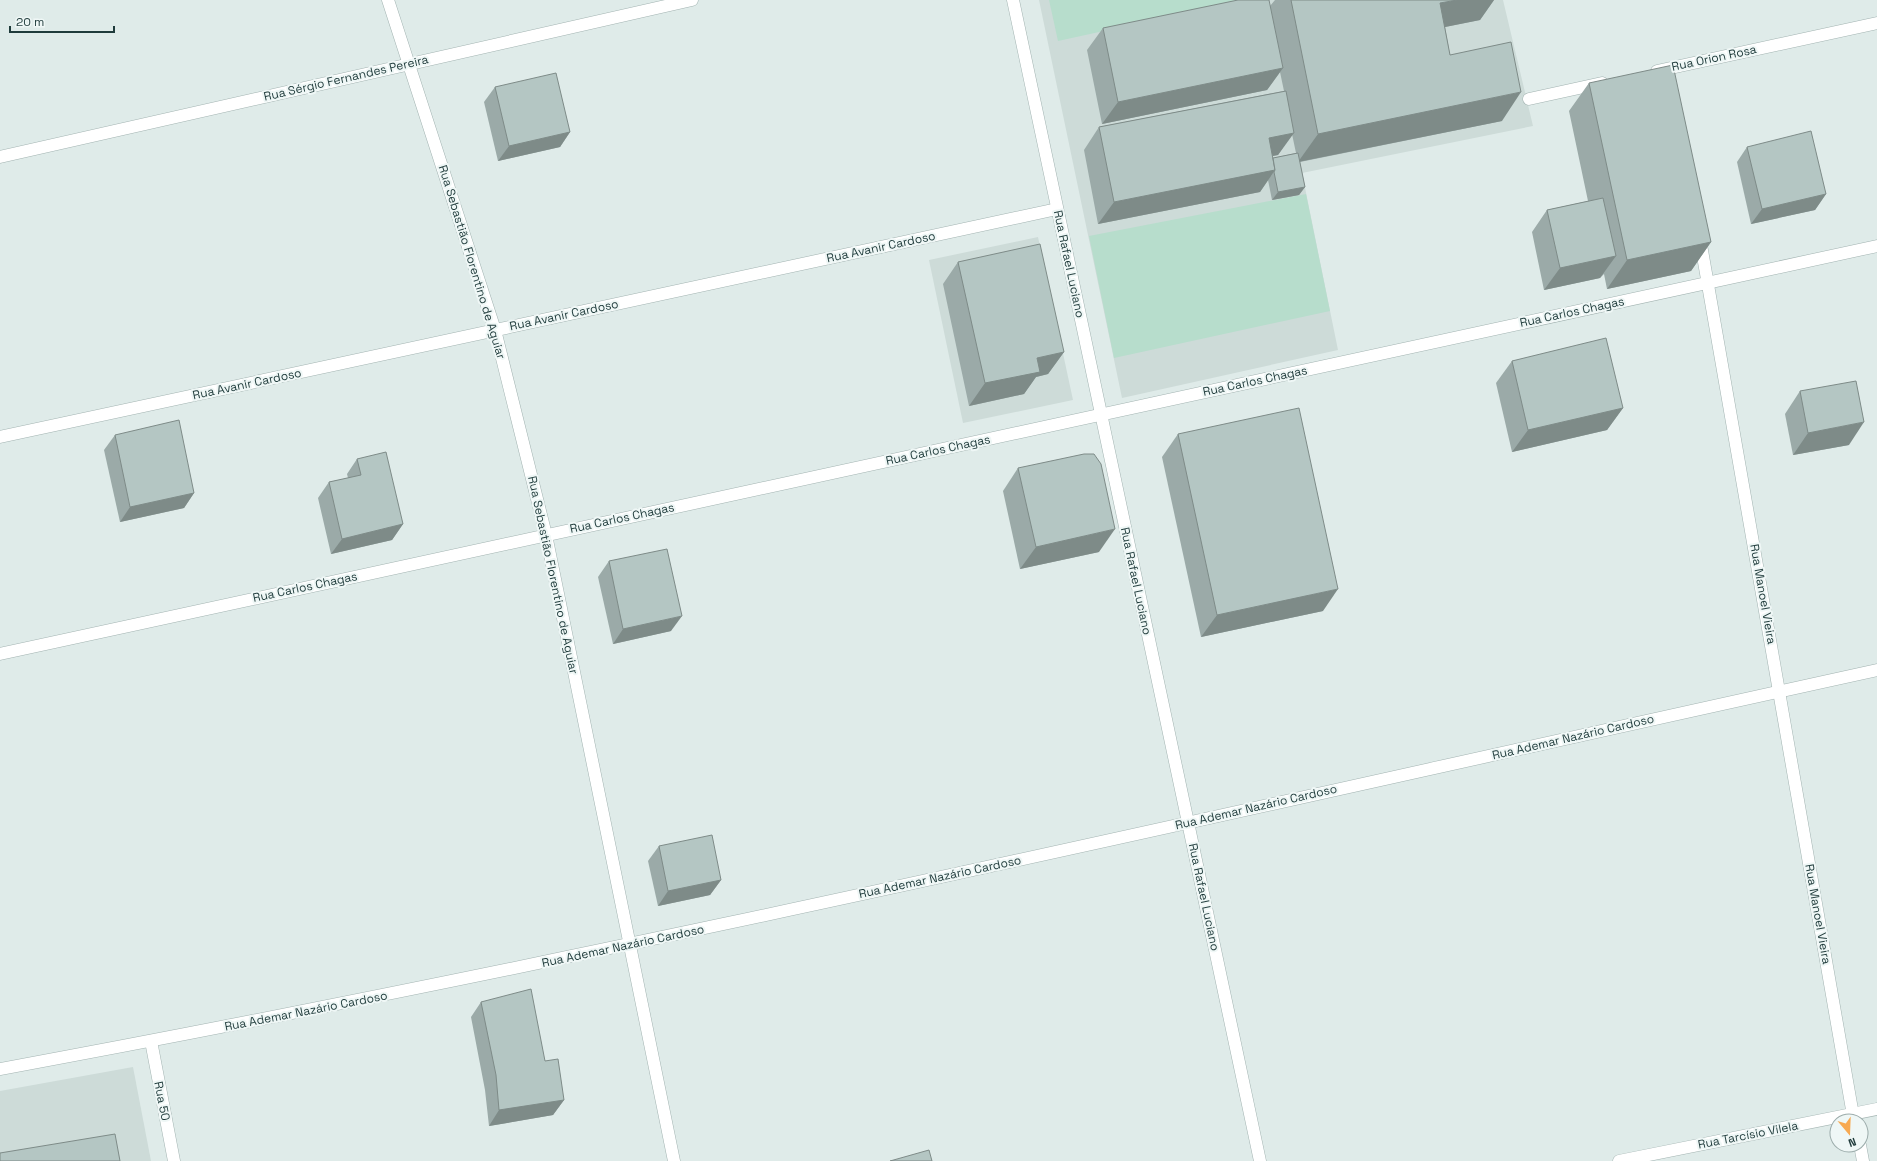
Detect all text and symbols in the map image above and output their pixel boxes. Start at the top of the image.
scale bar [10,8,114,34]
text: 20 m [16,14,44,30]
street label: Rua Orion Rosa [1670,41,1758,75]
street label: Rua Sérgio Fernandes Pereira [262,51,430,105]
street label: Rua Sebastião Florentino de Aguiar [435,163,509,362]
street label: Rua Rafael Luciano [1050,209,1088,319]
street label: Rua Avanir Cardoso [825,228,937,266]
street label: Rua Carlos Chagas [1518,293,1626,331]
street label: Rua Avanir Cardoso [508,296,620,334]
street label: Rua Carlos Chagas [1201,362,1309,400]
street label: Rua Avanir Cardoso [191,365,303,403]
street label: Rua Carlos Chagas [884,431,992,469]
street label: Rua Sebastião Florentino de Aguiar [524,474,582,676]
street label: Rua Carlos Chagas [568,499,676,537]
street label: Rua Rafael Luciano [1117,526,1155,636]
street label: Rua Manoel Vieira [1746,543,1780,645]
street label: Rua Carlos Chagas [251,568,359,606]
street label: Rua Ademar Nazário Cardoso [1490,711,1656,763]
street label: Rua Ademar Nazário Cardoso [1173,781,1339,833]
street label: Rua Rafael Luciano [1185,842,1223,952]
street label: Rua Ademar Nazário Cardoso [857,852,1023,902]
street label: Rua Manoel Vieira [1801,863,1835,965]
street label: Rua Ademar Nazário Cardoso [540,921,706,971]
street label: Rua Ademar Nazário Cardoso [223,987,389,1035]
street label: Rua 50 [150,1080,174,1122]
north arrow [1829,1113,1869,1153]
street label: Rua Tarcísio Vilela [1697,1117,1800,1153]
text: N [1846,1135,1858,1150]

